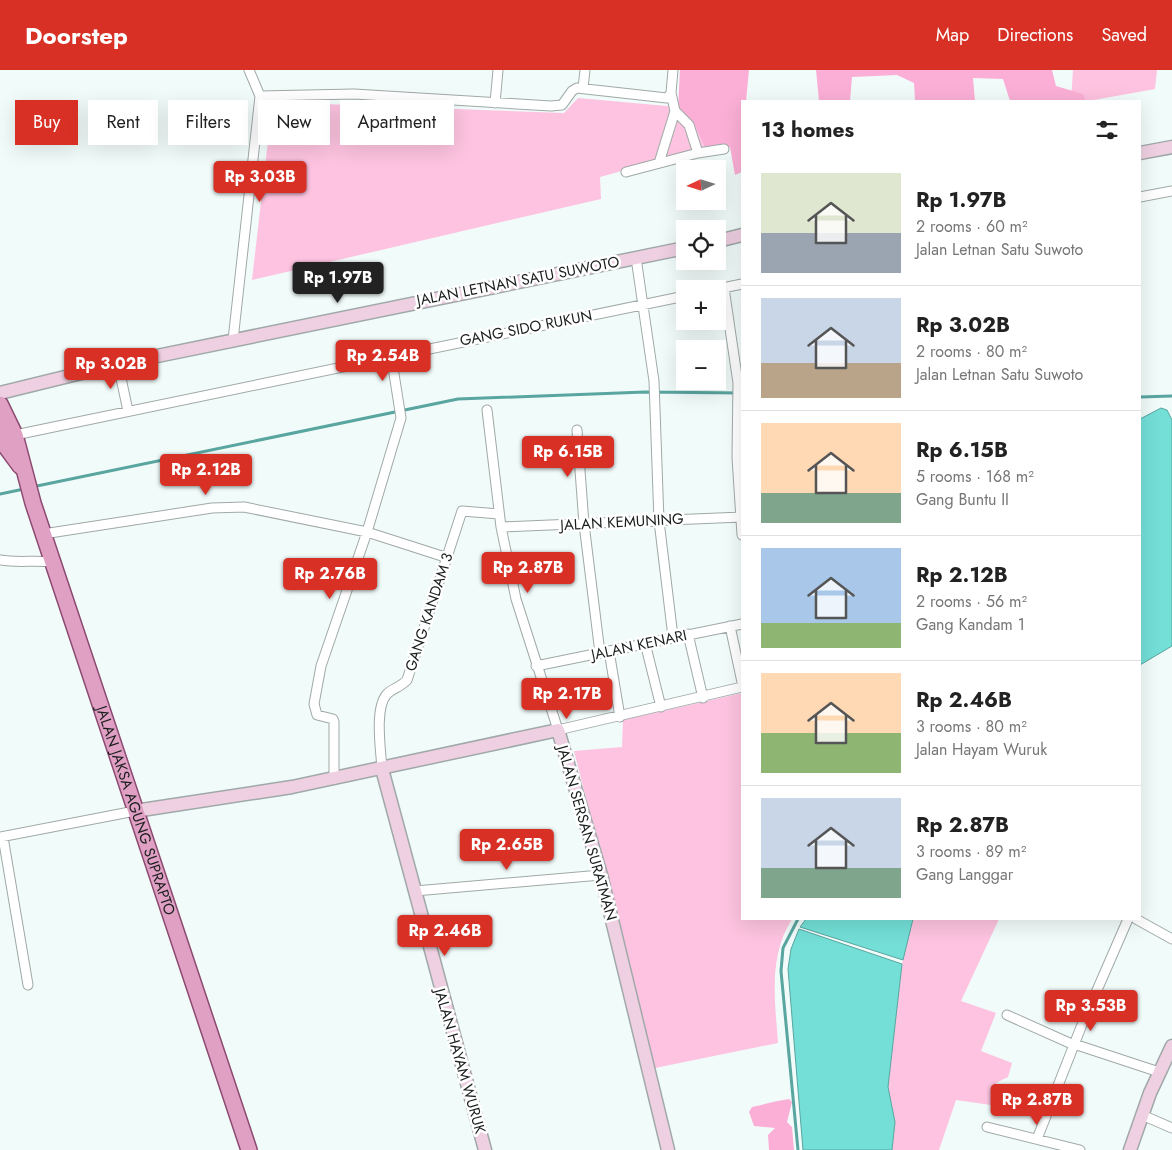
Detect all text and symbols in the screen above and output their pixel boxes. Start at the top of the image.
text: Doorstep [25,18,128,53]
text: Map [936,22,969,48]
text: Directions [997,22,1073,48]
text: Saved [1101,22,1147,48]
chip: Buy [15,100,78,145]
chip: Rent [88,100,158,145]
chip: Filters [168,100,248,145]
chip: New [258,100,330,145]
chip: Apartment [340,100,454,145]
text: 13 homes [761,115,854,145]
icon: filters [1093,116,1121,144]
pin: Rp 3.03B [208,160,312,203]
north arrow [676,160,726,210]
map controls [676,160,726,390]
text: Rp 3.03B [224,165,296,188]
text: Rp 1.97B [916,185,1006,215]
icon: home [801,193,861,253]
text: 2 rooms · 60 m² [916,215,1028,238]
button: locate [676,220,726,270]
text: Jalan Letnan Satu Suwoto [916,238,1083,261]
street label: JALAN LETNAN SATU SUWOTO [413,251,621,312]
pin: Rp 1.97B [286,262,390,304]
text: Rp 1.97B [304,266,372,289]
button: + [676,280,726,330]
street label: GANG SIDO RUKUN [458,304,594,352]
text: Rp 3.02B [916,310,1010,340]
icon: home [801,318,861,378]
pin: Rp 2.54B [331,340,435,382]
button: − [676,340,726,390]
text: 2 rooms · 80 m² [916,340,1027,363]
text: Rp 2.54B [347,344,419,367]
pin: Rp 3.02B [59,348,163,390]
text: Rp 3.02B [75,352,147,375]
text: Jalan Letnan Satu Suwoto [916,363,1083,386]
text: Rp 6.15B [916,435,1008,465]
pin: Rp 6.15B [516,436,620,478]
text: Rp 6.15B [533,440,603,463]
icon: home [801,443,861,503]
pin: Rp 2.12B [154,454,258,496]
text: Rp 2.12B [171,458,241,481]
text: 5 rooms · 168 m² [916,465,1034,488]
text: Gang Buntu II [916,488,1009,511]
street label: JALAN KEMUNING [558,508,684,536]
street label: GANG KANDAM 3 [399,550,459,674]
pin: Rp 2.87B [476,552,580,594]
text: Rp 2.87B [493,556,563,579]
pin: Rp 2.76B [278,558,382,600]
text: Rp 2.12B [916,560,1008,590]
text: Rp 2.76B [294,562,366,585]
icon: home [801,568,861,628]
text: 2 rooms · 56 m² [916,590,1027,613]
text: Gang Kandam 1 [916,613,1025,636]
street label: JALAN KENARI [587,624,689,666]
pin: Rp 2.17B [515,678,619,720]
text: Rp 2.17B [532,682,602,705]
text: Rp 2.46B [916,685,1012,715]
icon: home [801,693,861,753]
street label: JALAN JAKSA AGUNG SUPRAPTO [90,701,181,918]
text: 3 rooms · 80 m² [916,715,1027,738]
text: Jalan Hayam Wuruk [916,738,1047,761]
street label: JALAN SERSAN SURATMAN [551,741,623,923]
text: Rp 2.87B [916,810,1009,840]
icon: home [801,818,861,878]
pin: Rp 2.65B [455,828,559,871]
text: Rp 2.65B [471,833,543,856]
text: 3 rooms · 89 m² [916,840,1026,863]
text: Gang Langgar [916,863,1013,886]
pin: Rp 2.46B [393,914,497,957]
text: Rp 2.46B [408,919,482,942]
street label: JALAN HAYAM WURUK [428,984,491,1137]
pin: Rp 3.53B [1039,990,1143,1032]
text: Rp 3.53B [1056,994,1126,1017]
pin: Rp 2.87B [985,1084,1089,1126]
text: Rp 2.87B [1002,1088,1072,1111]

